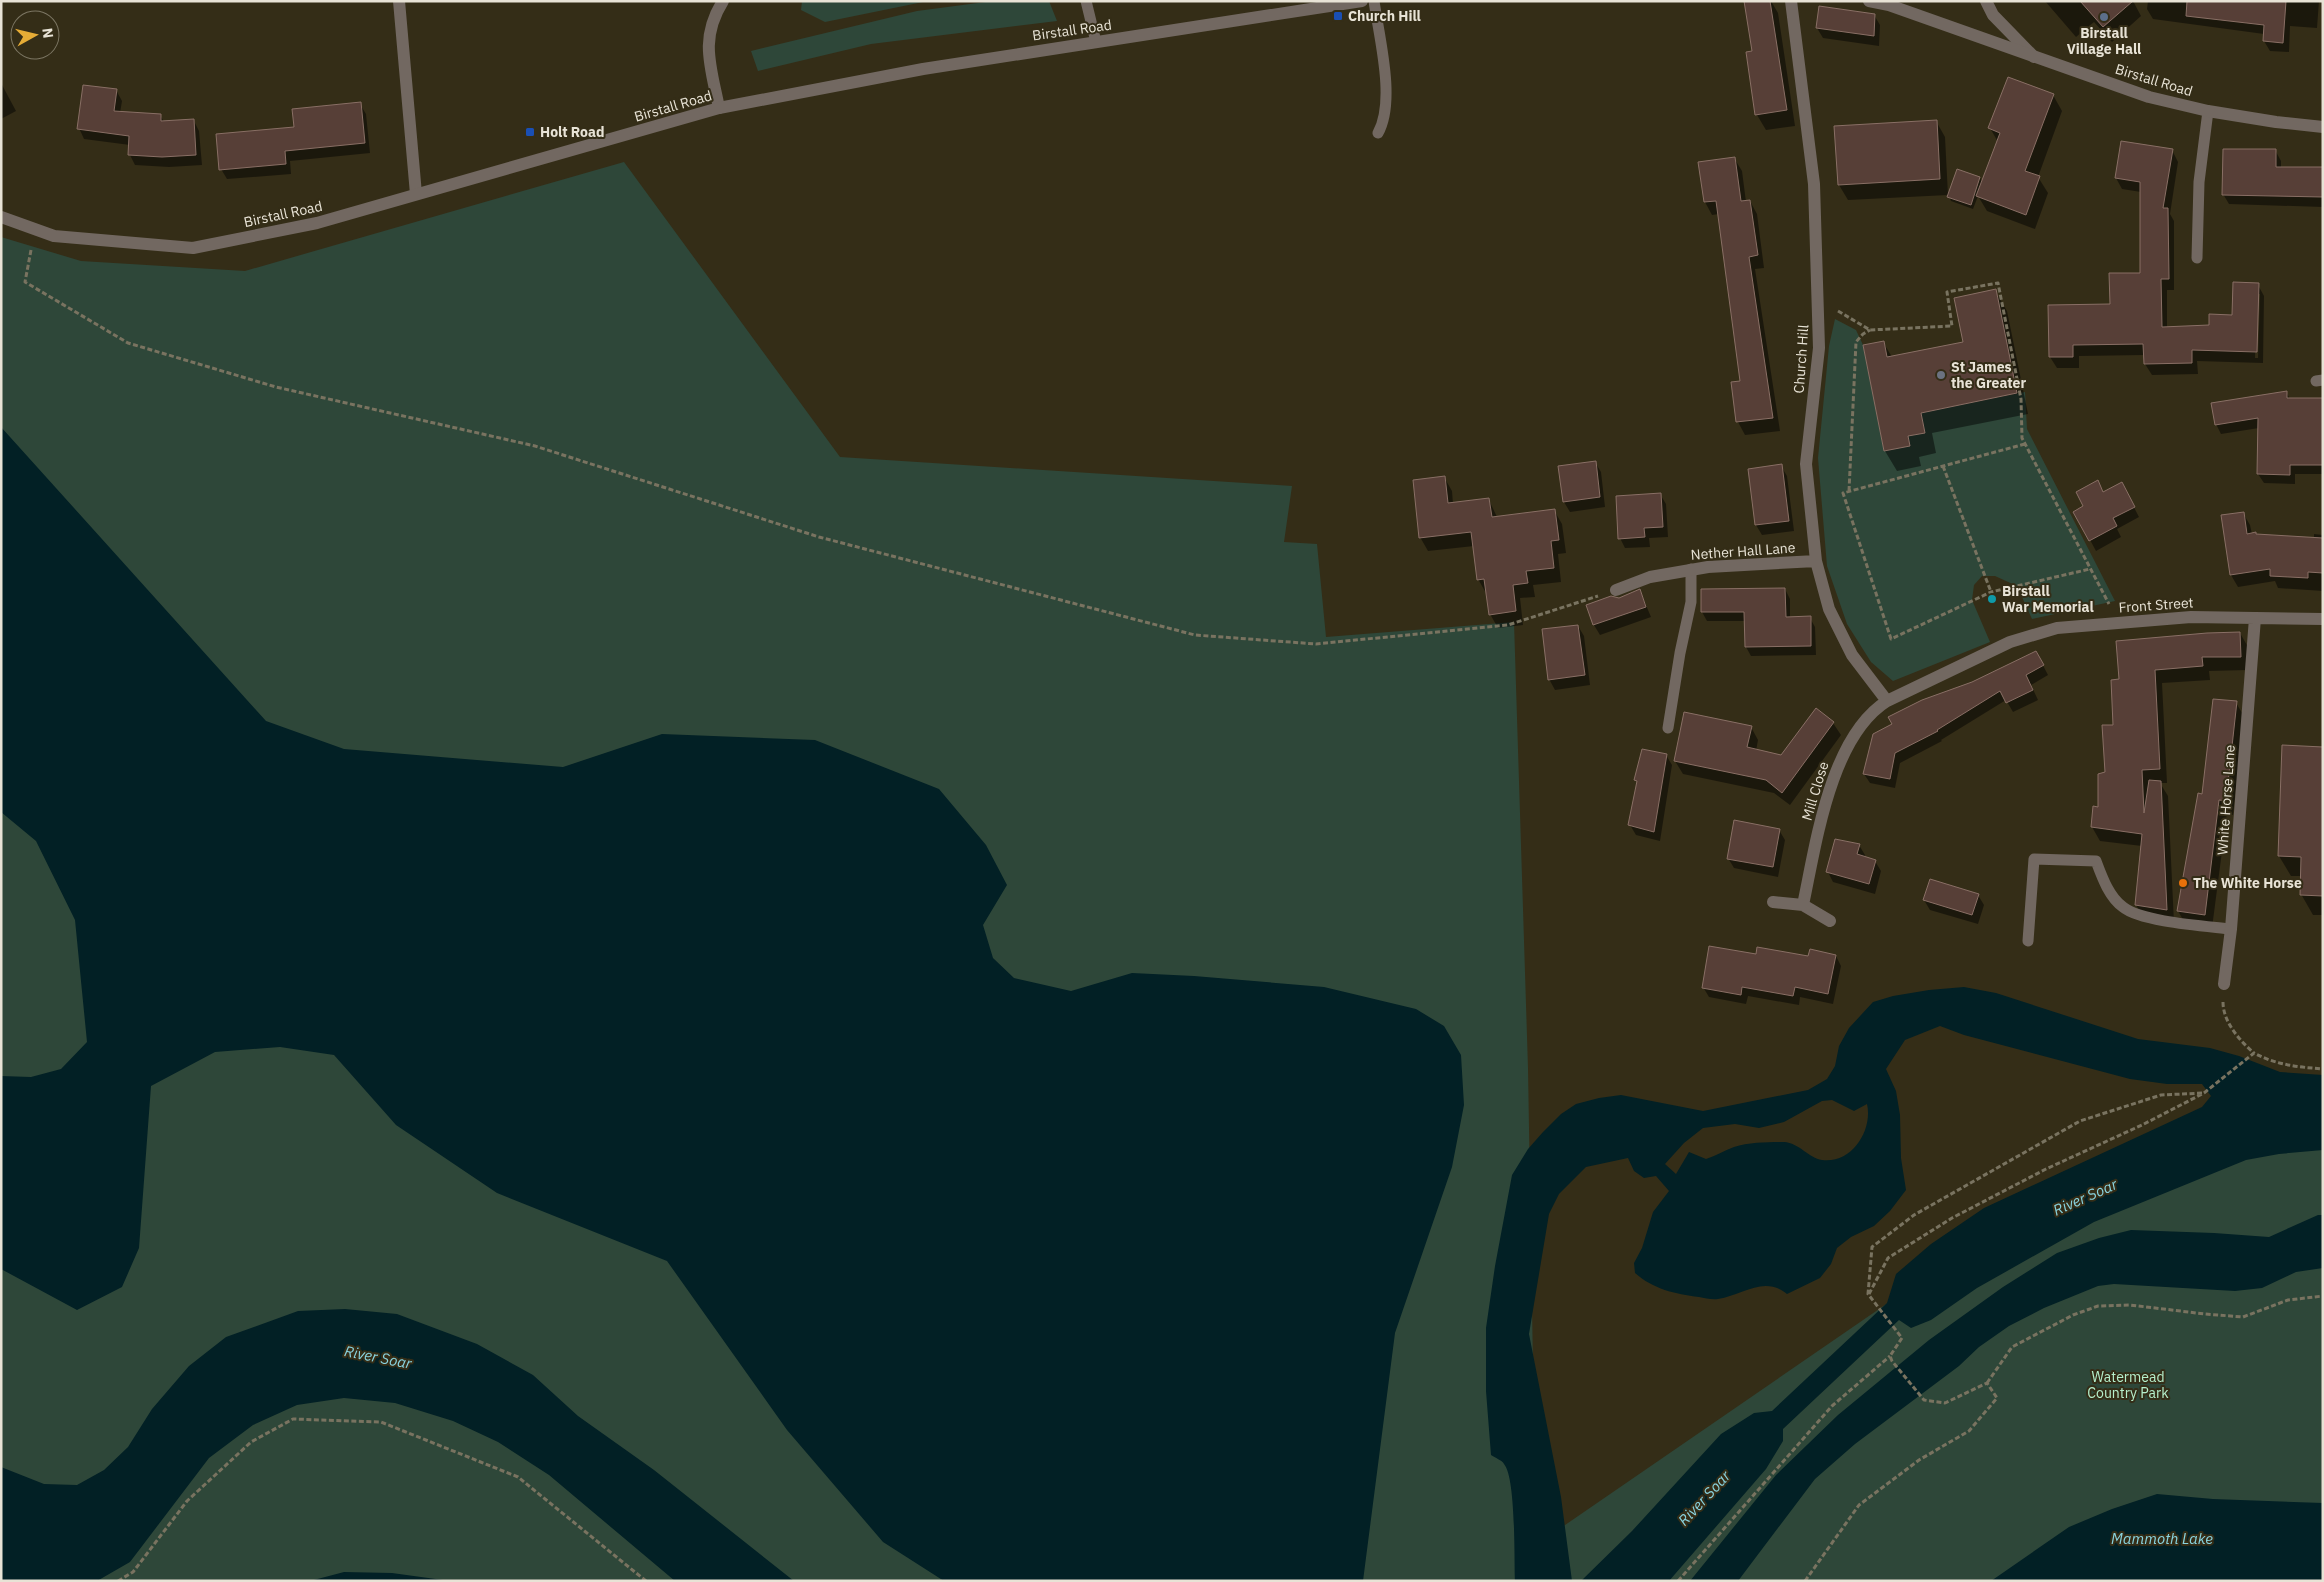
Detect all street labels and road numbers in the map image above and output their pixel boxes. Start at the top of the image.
street label: Birstall Road [1031,16,1113,44]
street label: Birstall Road [2113,60,2195,100]
street label: Birstall Road [632,86,714,126]
street label: Birstall Road [242,197,324,231]
street label: Church Hill [1790,324,1812,394]
street label: Nether Hall Lane [1690,538,1796,564]
street label: Front Street [2118,593,2194,617]
street label: White Horse Lane [2213,744,2239,856]
street label: Mill Close [1798,759,1833,823]

